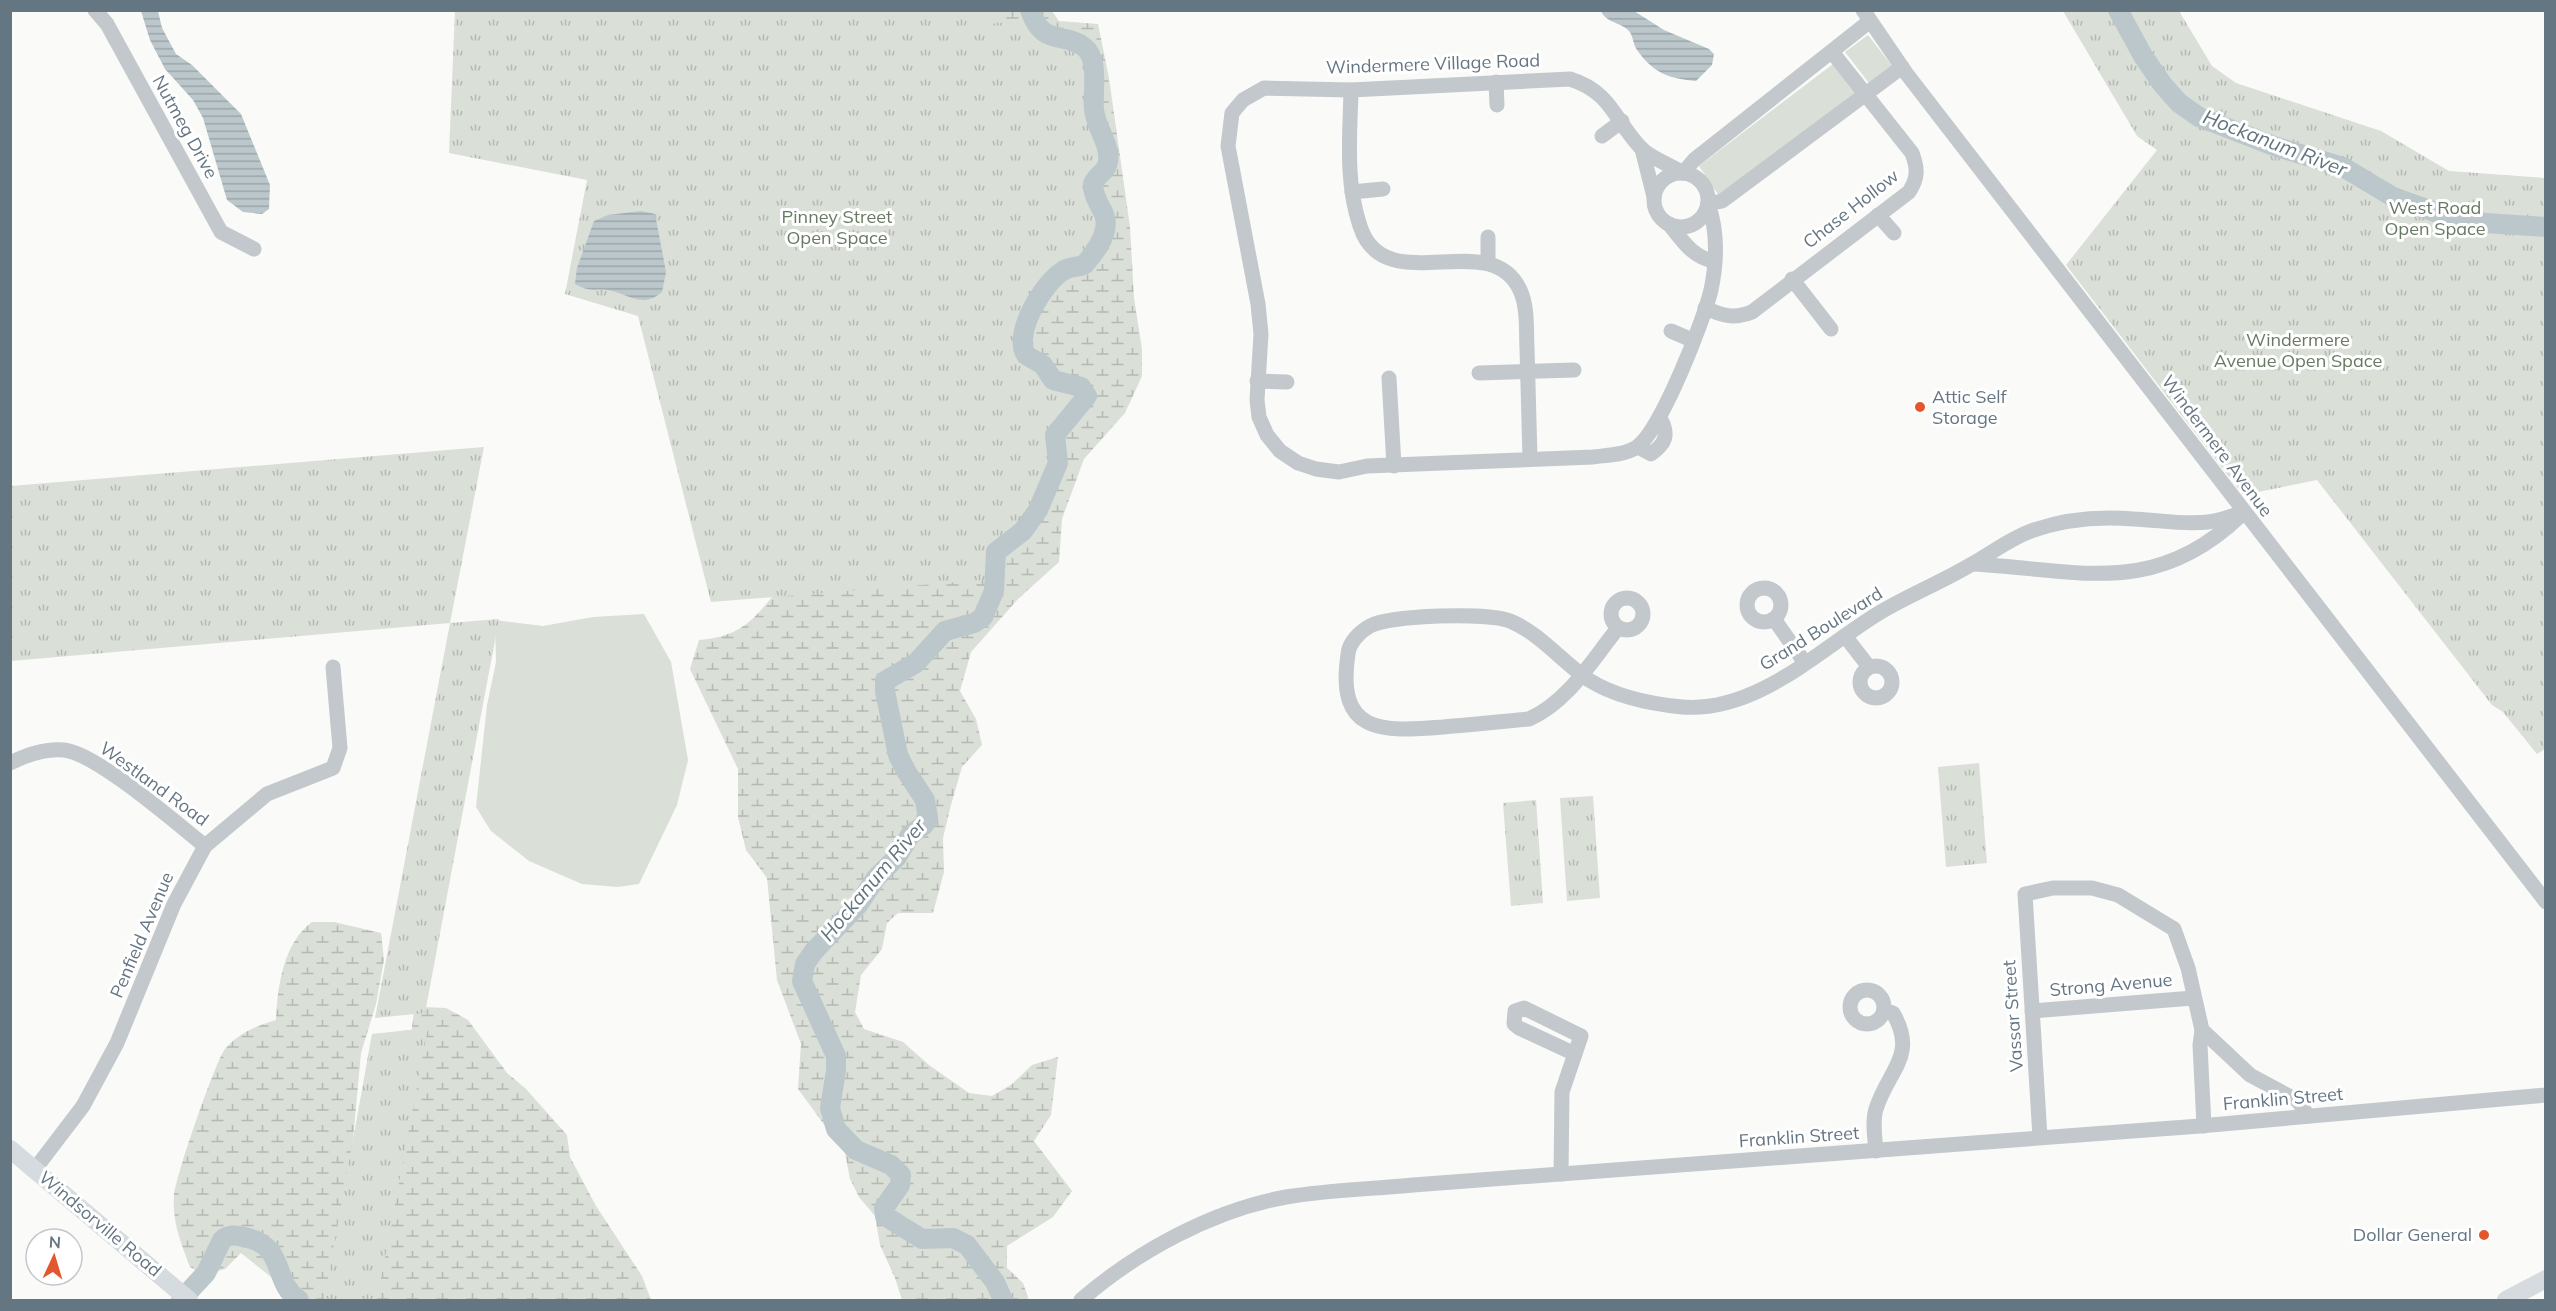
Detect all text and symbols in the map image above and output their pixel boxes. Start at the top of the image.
street label: Windermere Village Road [1326,48,1540,79]
street label: Nutmeg Drive [148,71,223,183]
water label: Hockanum River [2200,104,2351,182]
street label: Chase Hollow [1798,164,1904,253]
park label: West Road Open Space [2384,196,2486,240]
park label: Pinney Street Open Space [782,205,892,249]
park label: Windermere Avenue Open Space [2214,328,2382,372]
street label: Windermere Avenue [2157,370,2278,521]
place label: Attic Self Storage [1932,385,2008,429]
marker: Attic Self Storage [1913,400,1927,414]
street label: Grand Boulevard [1755,582,1886,676]
street label: Westland Road [95,736,213,831]
water label: Hockanum River [814,813,932,946]
street label: Penfield Avenue [105,869,178,1001]
street label: Vassar Street [1997,959,2028,1073]
street label: Strong Avenue [2049,968,2173,1001]
street label: Franklin Street [2222,1082,2344,1115]
street label: Franklin Street [1738,1121,1860,1152]
street label: Windsorville Road [34,1166,166,1282]
place label: Dollar General [2353,1223,2472,1246]
north arrow [24,1227,84,1287]
marker: Dollar General [2477,1228,2491,1242]
text: N [48,1232,62,1252]

